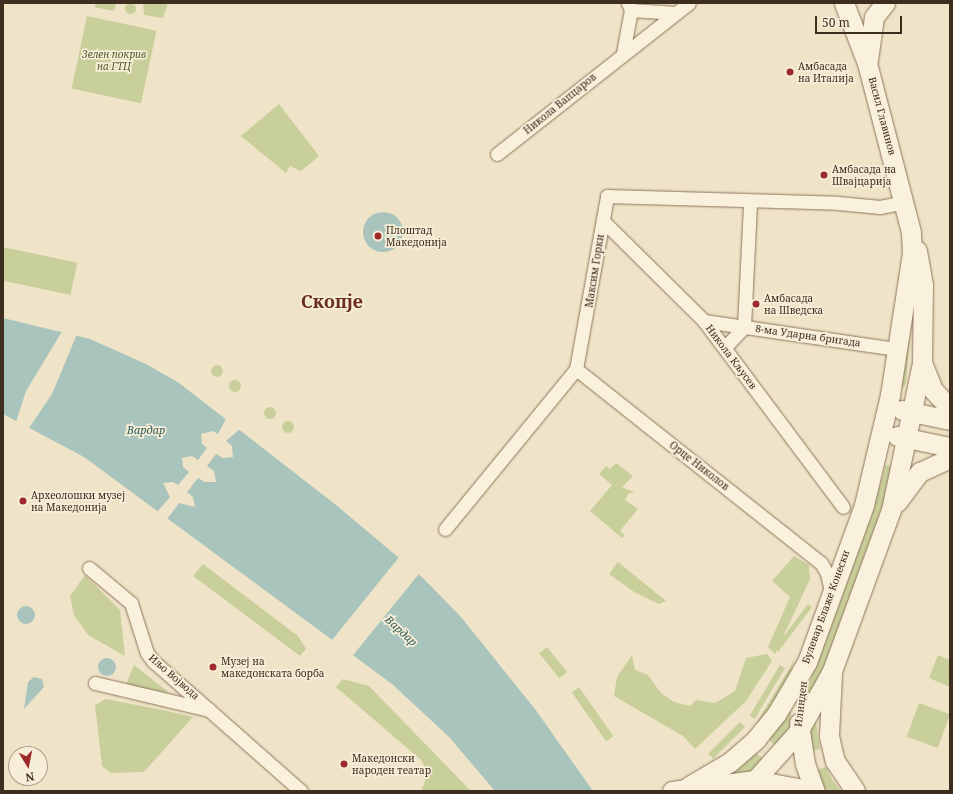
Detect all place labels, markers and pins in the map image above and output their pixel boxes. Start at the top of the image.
place label: Амбасада на Италија [798,60,854,84]
marker: Амбасада на Италија [785,67,795,77]
place label: Амбасада на Швајцарија [832,163,896,186]
marker: Амбасада на Швајцарија [819,170,829,180]
place label: Плоштад Македонија [386,224,447,248]
marker: Плоштад Македонија [373,231,383,241]
place label: Амбасада на Шведска [764,292,823,316]
marker: Амбасада на Шведска [751,299,761,309]
place label: Археолошки музеј на Македонија [31,489,125,512]
marker: Археолошки музеј на Македонија [18,496,28,506]
place label: Музеј на македонската борба [221,655,325,678]
marker: Музеј на македонската борба [208,662,218,672]
place label: Македонски народен театар [352,752,431,776]
marker: Македонски народен театар [339,759,349,769]

